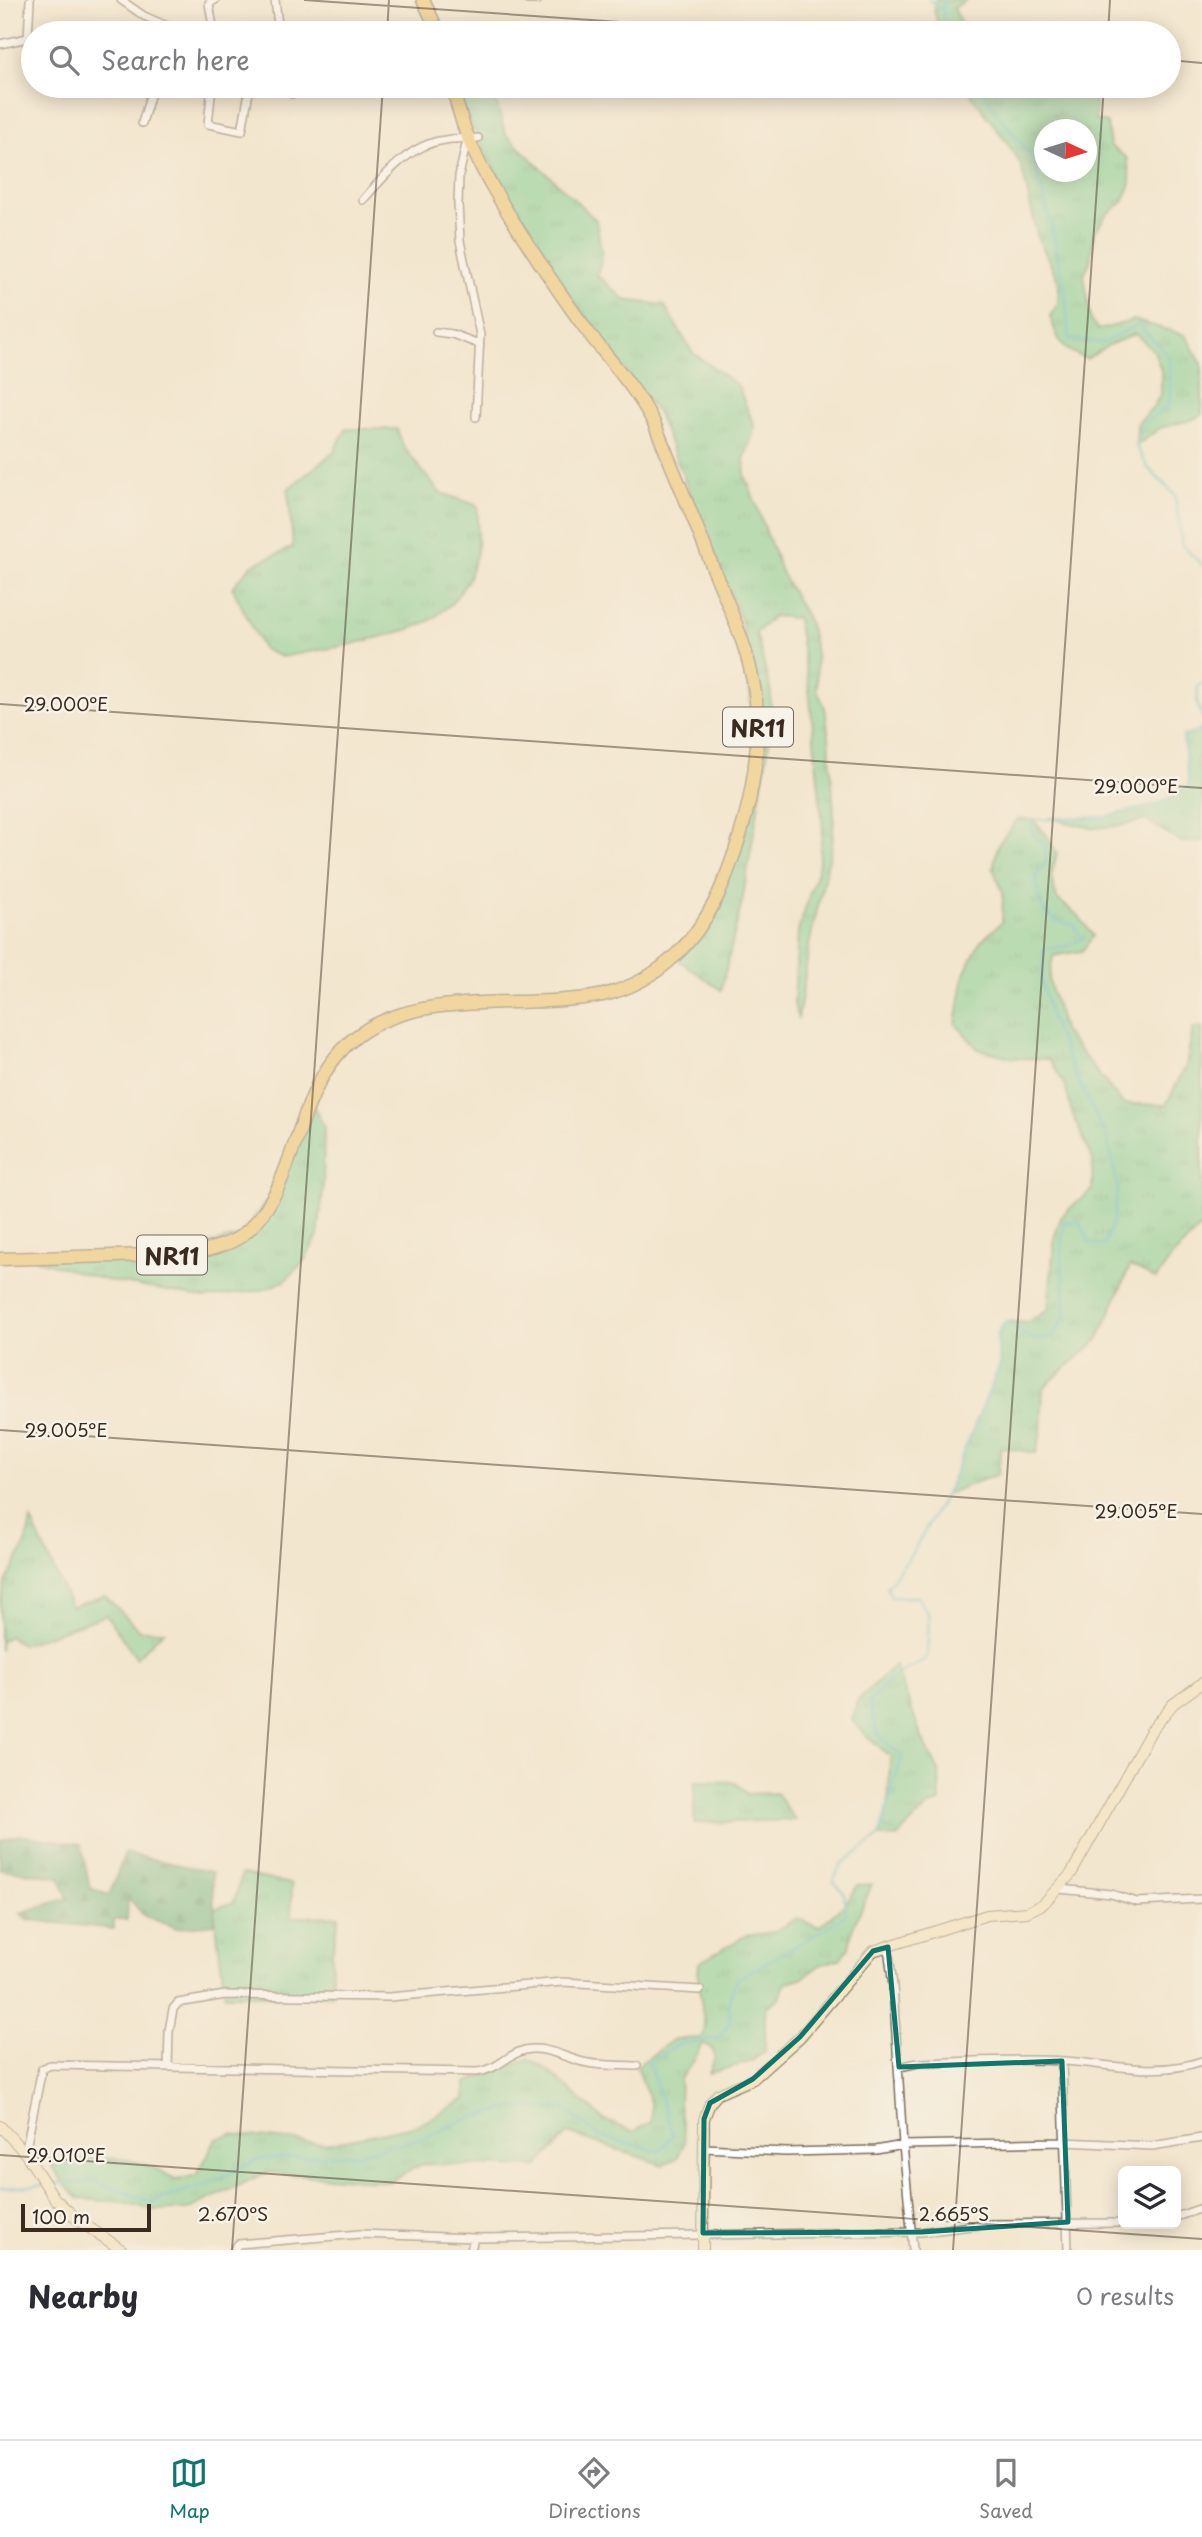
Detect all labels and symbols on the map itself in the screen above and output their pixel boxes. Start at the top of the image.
north arrow [1034,119,1097,182]
text: 29.000°E [24,690,108,717]
road number: NR11 [723,708,793,747]
text: 29.000°E [1094,772,1178,799]
road number: NR11 [137,1236,207,1274]
text: 29.005°E [25,1416,107,1443]
text: 29.005°E [1095,1497,1177,1524]
text: 29.010°E [26,2141,106,2168]
text: 2.670°S [198,2200,268,2227]
text: 2.665°S [919,2200,989,2227]
scale bar [21,2201,150,2233]

